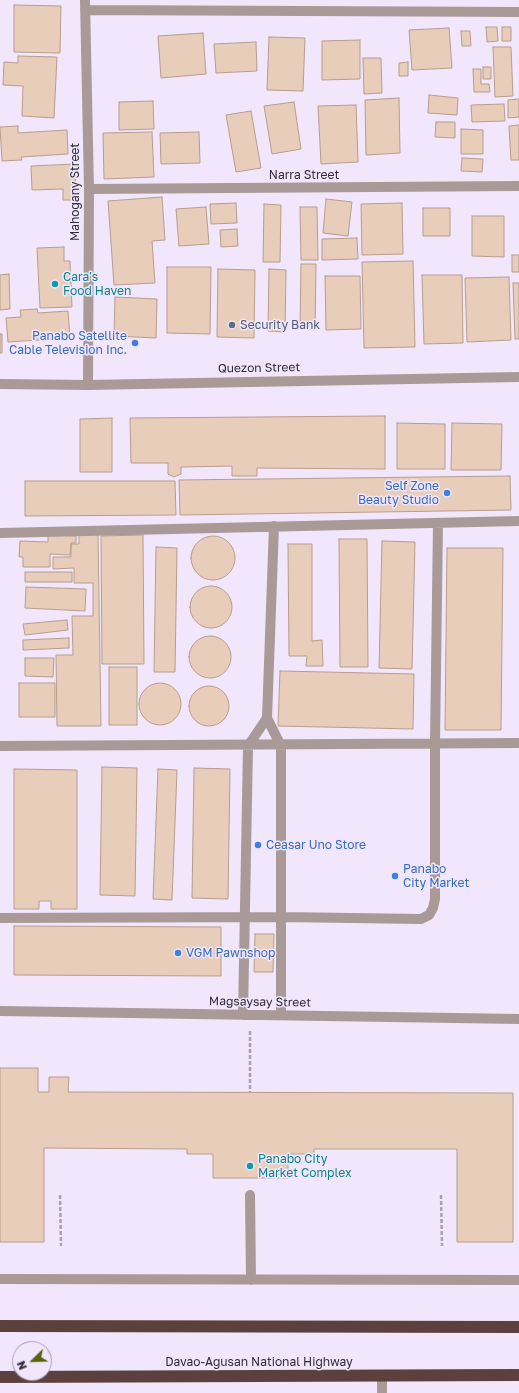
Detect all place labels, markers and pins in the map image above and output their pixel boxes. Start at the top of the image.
place label: Cara's Food Haven [63,270,131,298]
marker: Cara's Food Haven [50,279,60,289]
place label: Security Bank [240,318,320,332]
marker: Security Bank [227,320,237,330]
place label: Panabo Satellite Cable Television Inc. [9,329,127,357]
marker: Panabo Satellite Cable Television Inc. [130,338,140,348]
place label: Self Zone Beauty Studio [358,479,439,507]
marker: Self Zone Beauty Studio [442,488,452,498]
place label: Ceasar Uno Store [266,838,366,852]
marker: Ceasar Uno Store [253,840,263,850]
place label: Panabo City Market [403,862,469,890]
marker: Panabo City Market [390,871,400,881]
place label: VGM Pawnshop [186,946,275,960]
marker: VGM Pawnshop [173,948,183,958]
place label: Panabo City Market Complex [258,1152,351,1180]
marker: Panabo City Market Complex [245,1161,255,1171]

